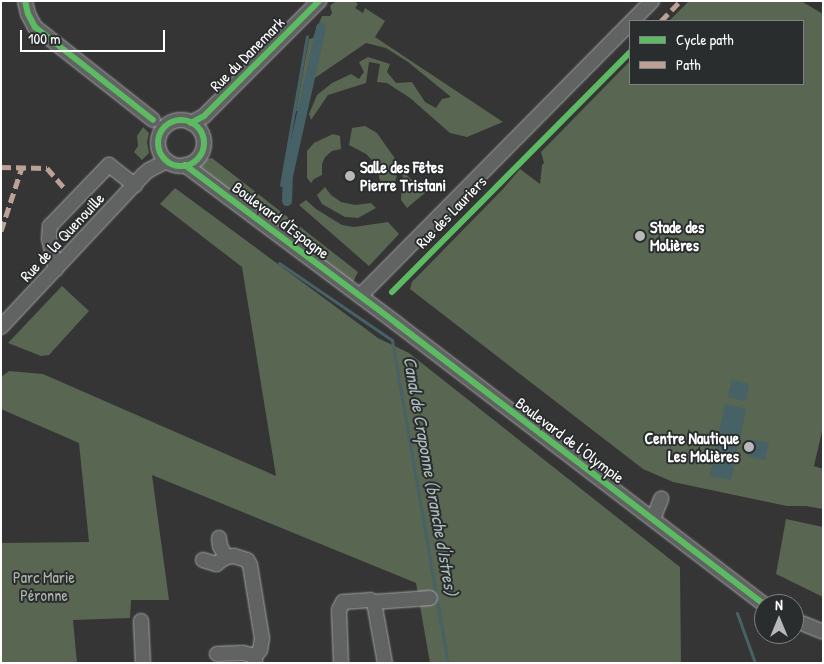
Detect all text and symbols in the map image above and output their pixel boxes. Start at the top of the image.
street label: Rue du Danemark [206,13,288,95]
scale bar [22,20,168,52]
legend [629,20,804,85]
text: 100 m [28,28,61,49]
text: Cycle path [676,29,734,50]
text: Path [676,54,701,75]
place label: Salle des Fêtes Pierre Tristani [360,157,446,195]
marker: Salle des Fêtes Pierre Tristani [344,170,356,182]
street label: Rue des Lauriers [412,172,490,252]
street label: Boulevard d'Espagne [229,177,333,263]
street label: Rue de la Quenouille [16,189,108,285]
place label: Stade des Molières [650,217,704,255]
marker: Stade des Molières [634,230,646,242]
water label: Canal de Craponne (branche d'Istres) [398,355,462,597]
street label: Boulevard de l'Olympie [512,393,628,487]
place label: Centre Nautique Les Molières [644,428,739,466]
marker: Centre Nautique Les Molières [743,441,755,453]
park label: Parc Marie Péronne [13,567,75,605]
north arrow [754,594,804,644]
text: N [775,595,783,614]

